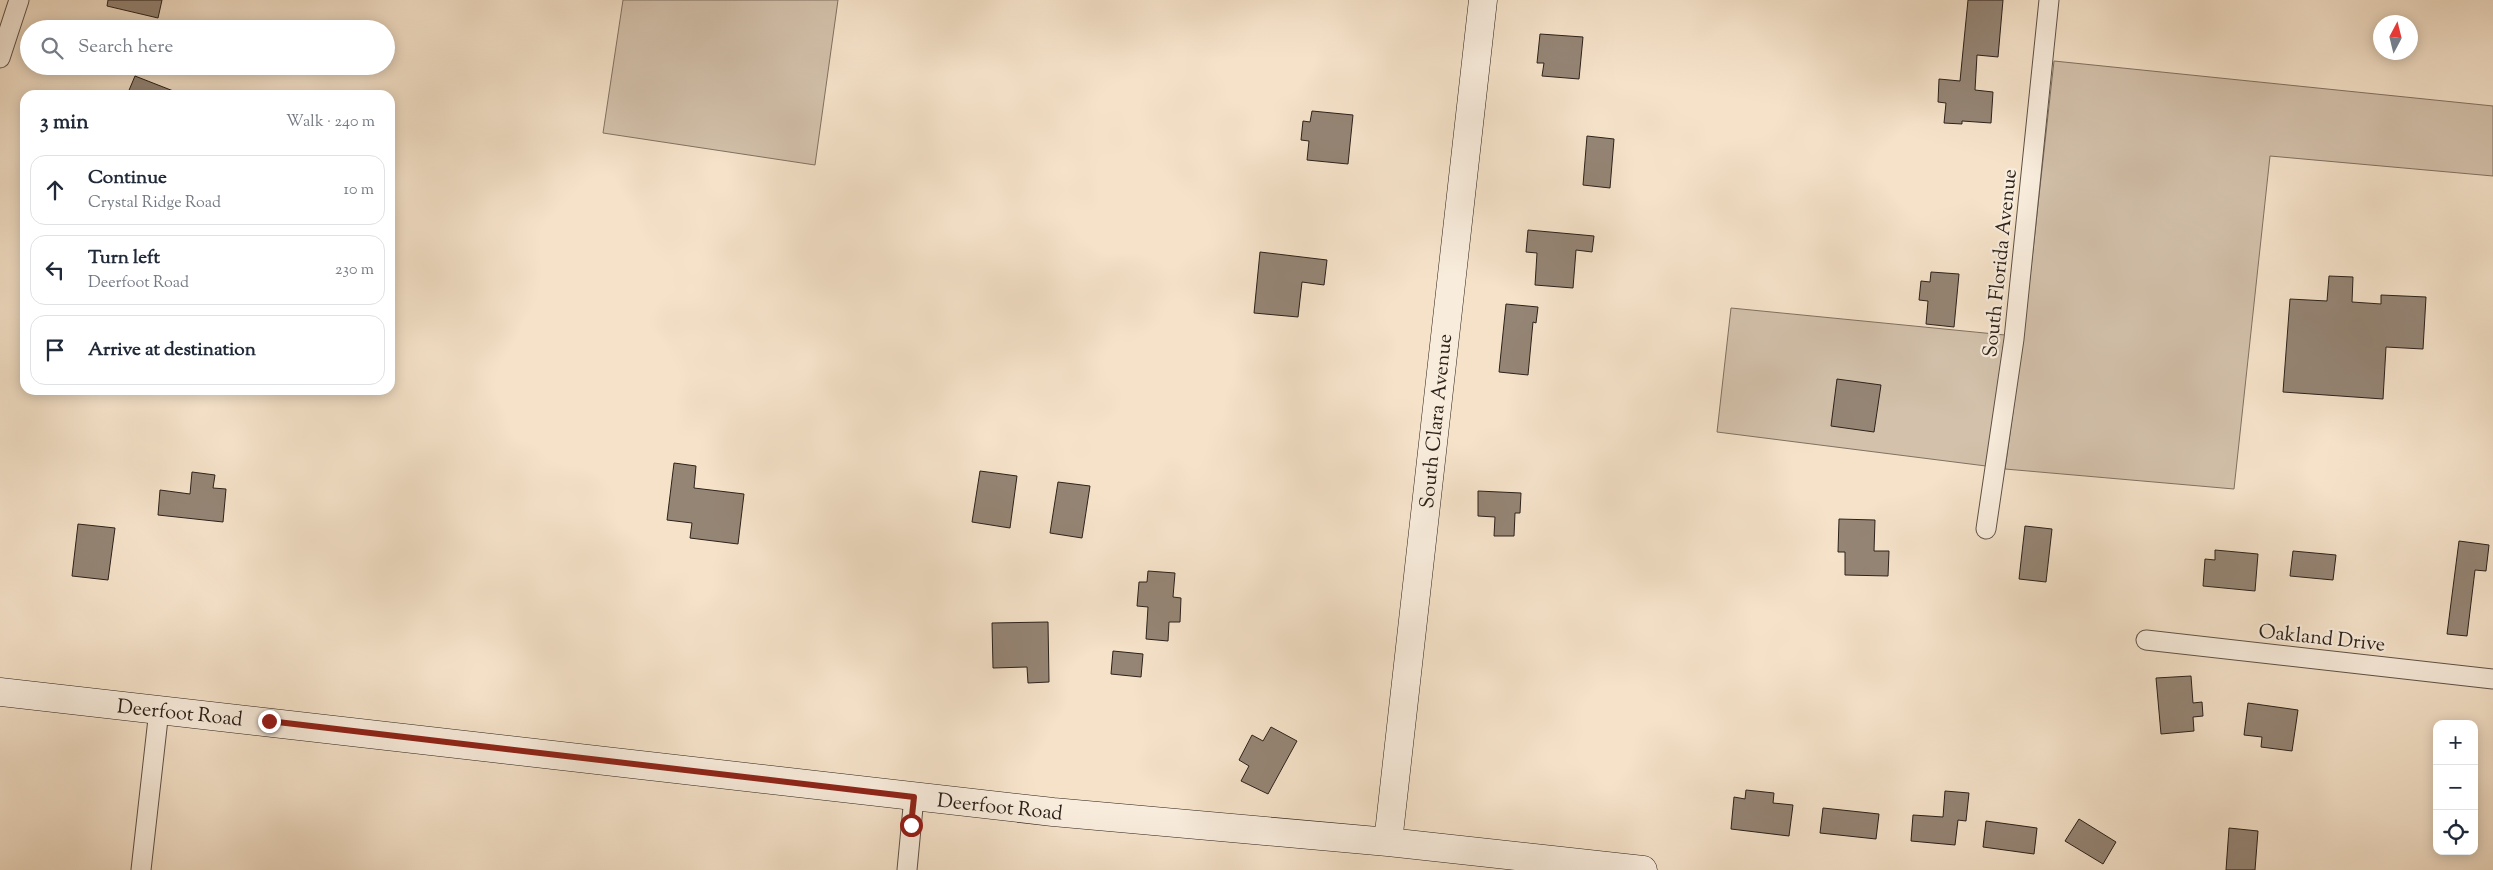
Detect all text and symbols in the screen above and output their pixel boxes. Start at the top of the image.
north arrow [2373,15,2418,60]
search box [20,20,395,75]
icon: search [38,34,66,62]
text: Search here [78,34,173,61]
text: 3 min [40,108,89,138]
text: Walk · 240 m [286,111,375,134]
text: Continue [88,165,167,192]
street label: South Florida Avenue [1977,168,2026,359]
icon: ahead [41,176,69,204]
text: 10 m [344,179,374,202]
text: Crystal Ridge Road [88,192,221,215]
text: Turn left [88,245,160,272]
icon: left [41,256,69,284]
text: 230 m [335,259,374,282]
text: Deerfoot Road [88,272,189,295]
street label: South Clara Avenue [1414,332,1461,510]
icon: arrive [41,336,69,364]
text: Arrive at destination [88,337,256,364]
street label: Oakland Drive [2257,618,2387,661]
street label: Deerfoot Road [115,693,244,736]
route end [258,710,281,733]
map controls [2433,720,2478,855]
button: + [2433,720,2478,765]
button: − [2433,765,2478,810]
street label: Deerfoot Road [935,787,1064,830]
button: locate [2433,810,2478,855]
route start [900,814,923,837]

